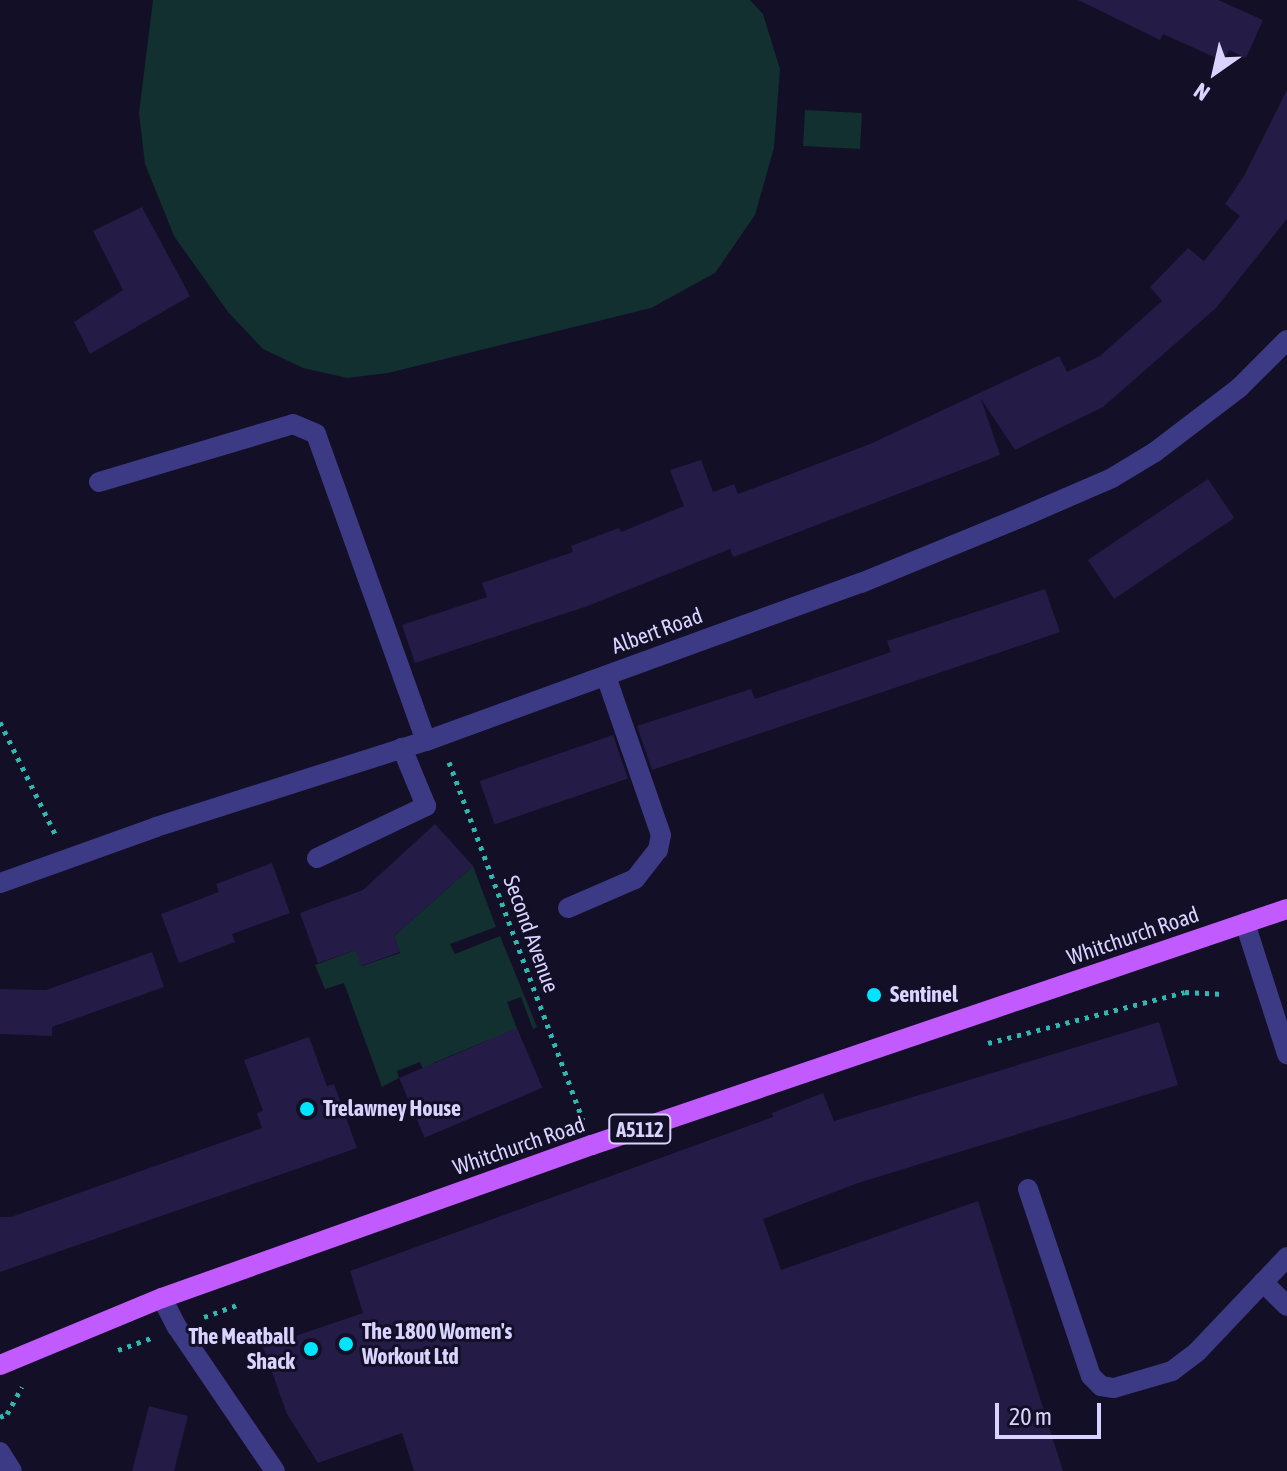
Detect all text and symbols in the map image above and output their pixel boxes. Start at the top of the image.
north arrow [1175,32,1255,112]
text: N [1189,77,1214,106]
street label: Albert Road [608,602,706,660]
street label: Second Avenue [498,872,564,996]
street label: Whitchurch Road [1064,901,1202,971]
place label: Sentinel [890,982,958,1008]
marker: Sentinel [865,986,883,1004]
place label: Trelawney House [323,1096,461,1122]
marker: Trelawney House [298,1100,316,1118]
street label: Whitchurch Road [450,1111,588,1181]
road number: A5112 [608,1113,672,1145]
place label: The 1800 Women's Workout Ltd [362,1318,512,1370]
place label: The Meatball Shack [188,1323,295,1374]
marker: The 1800 Women's Workout Ltd [337,1335,355,1353]
marker: The Meatball Shack [302,1340,320,1358]
scale bar [999,1387,1105,1437]
text: 20 m [1009,1403,1052,1430]

